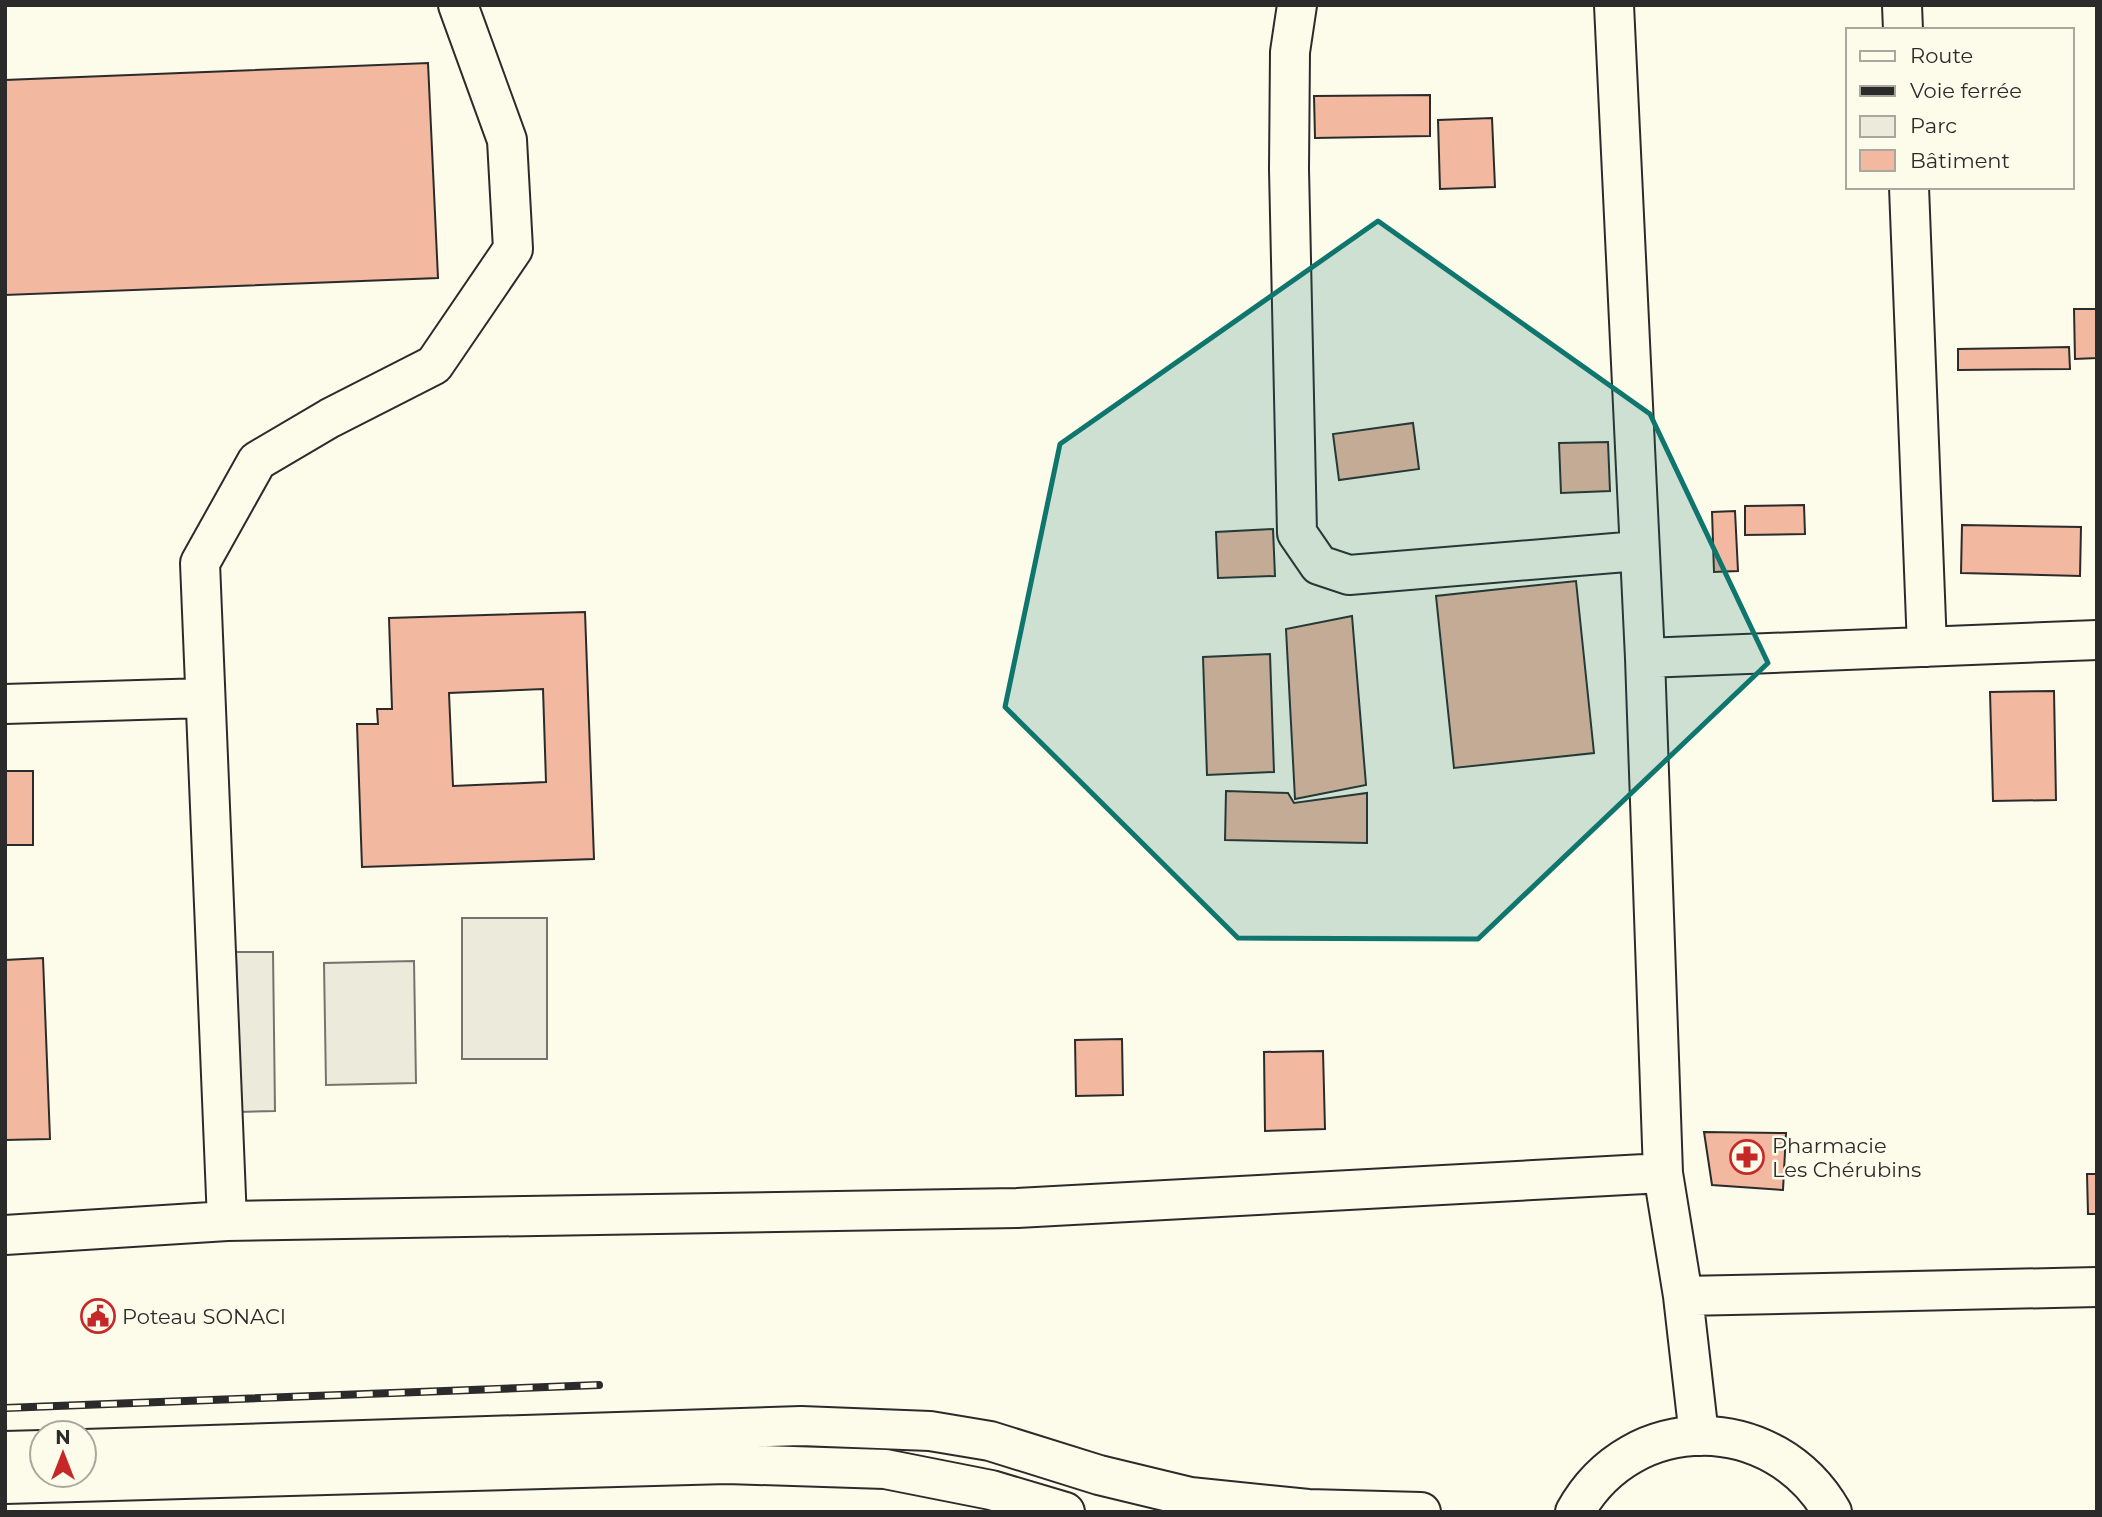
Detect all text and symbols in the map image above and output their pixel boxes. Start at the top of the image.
legend [1846,28,2074,189]
text: Route [1910,43,1973,68]
text: Voie ferrée [1910,78,2022,103]
text: Parc [1910,113,1957,138]
text: Bâtiment [1910,148,2010,173]
place label: Pharmacie Les Chérubins [1772,1133,1921,1182]
pharmacy icon: Pharmacie Les Chérubins [1728,1138,1766,1176]
public building icon: Poteau SONACI [79,1297,117,1335]
place label: Poteau SONACI [122,1304,286,1329]
north arrow [28,1419,98,1489]
text: N [55,1426,71,1449]

